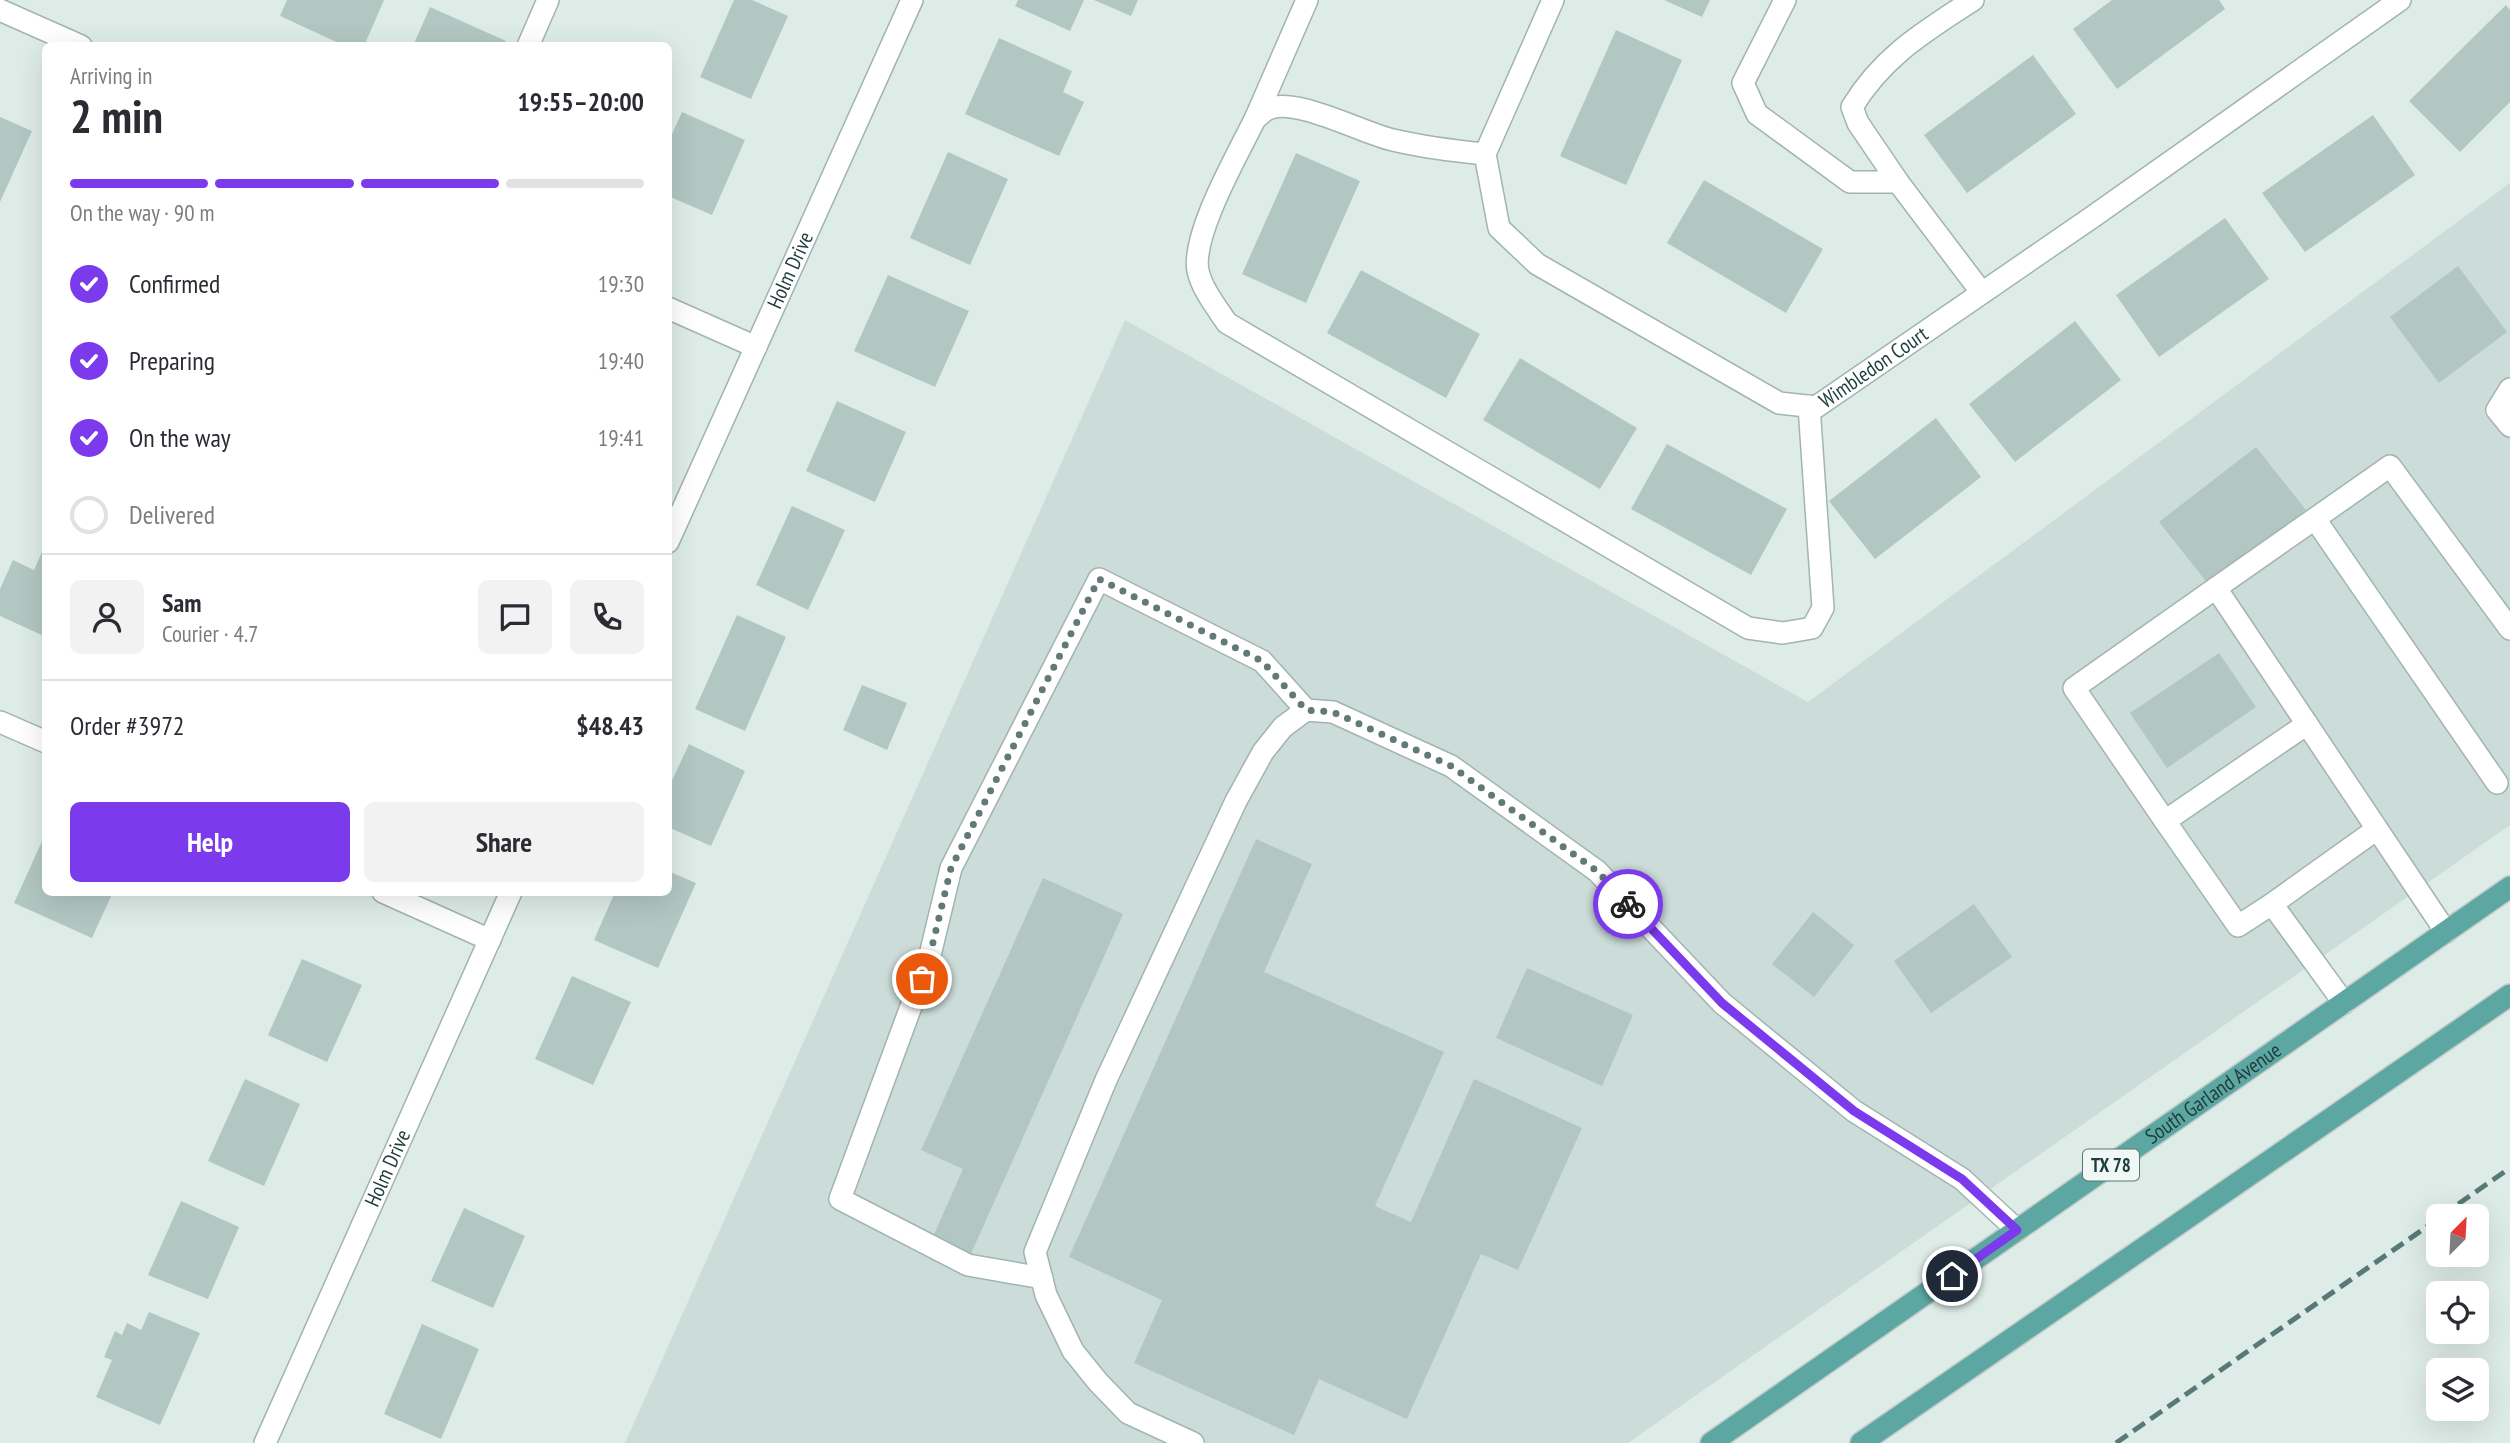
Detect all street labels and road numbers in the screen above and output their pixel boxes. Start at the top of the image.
street label: Holm Drive [761,227,819,313]
street label: Wimbledon Court [1814,320,1933,414]
street label: South Garland Avenue [2140,1036,2286,1150]
street label: Holm Drive [358,1125,416,1211]
road number: TX 78 [2083,1149,2139,1180]

